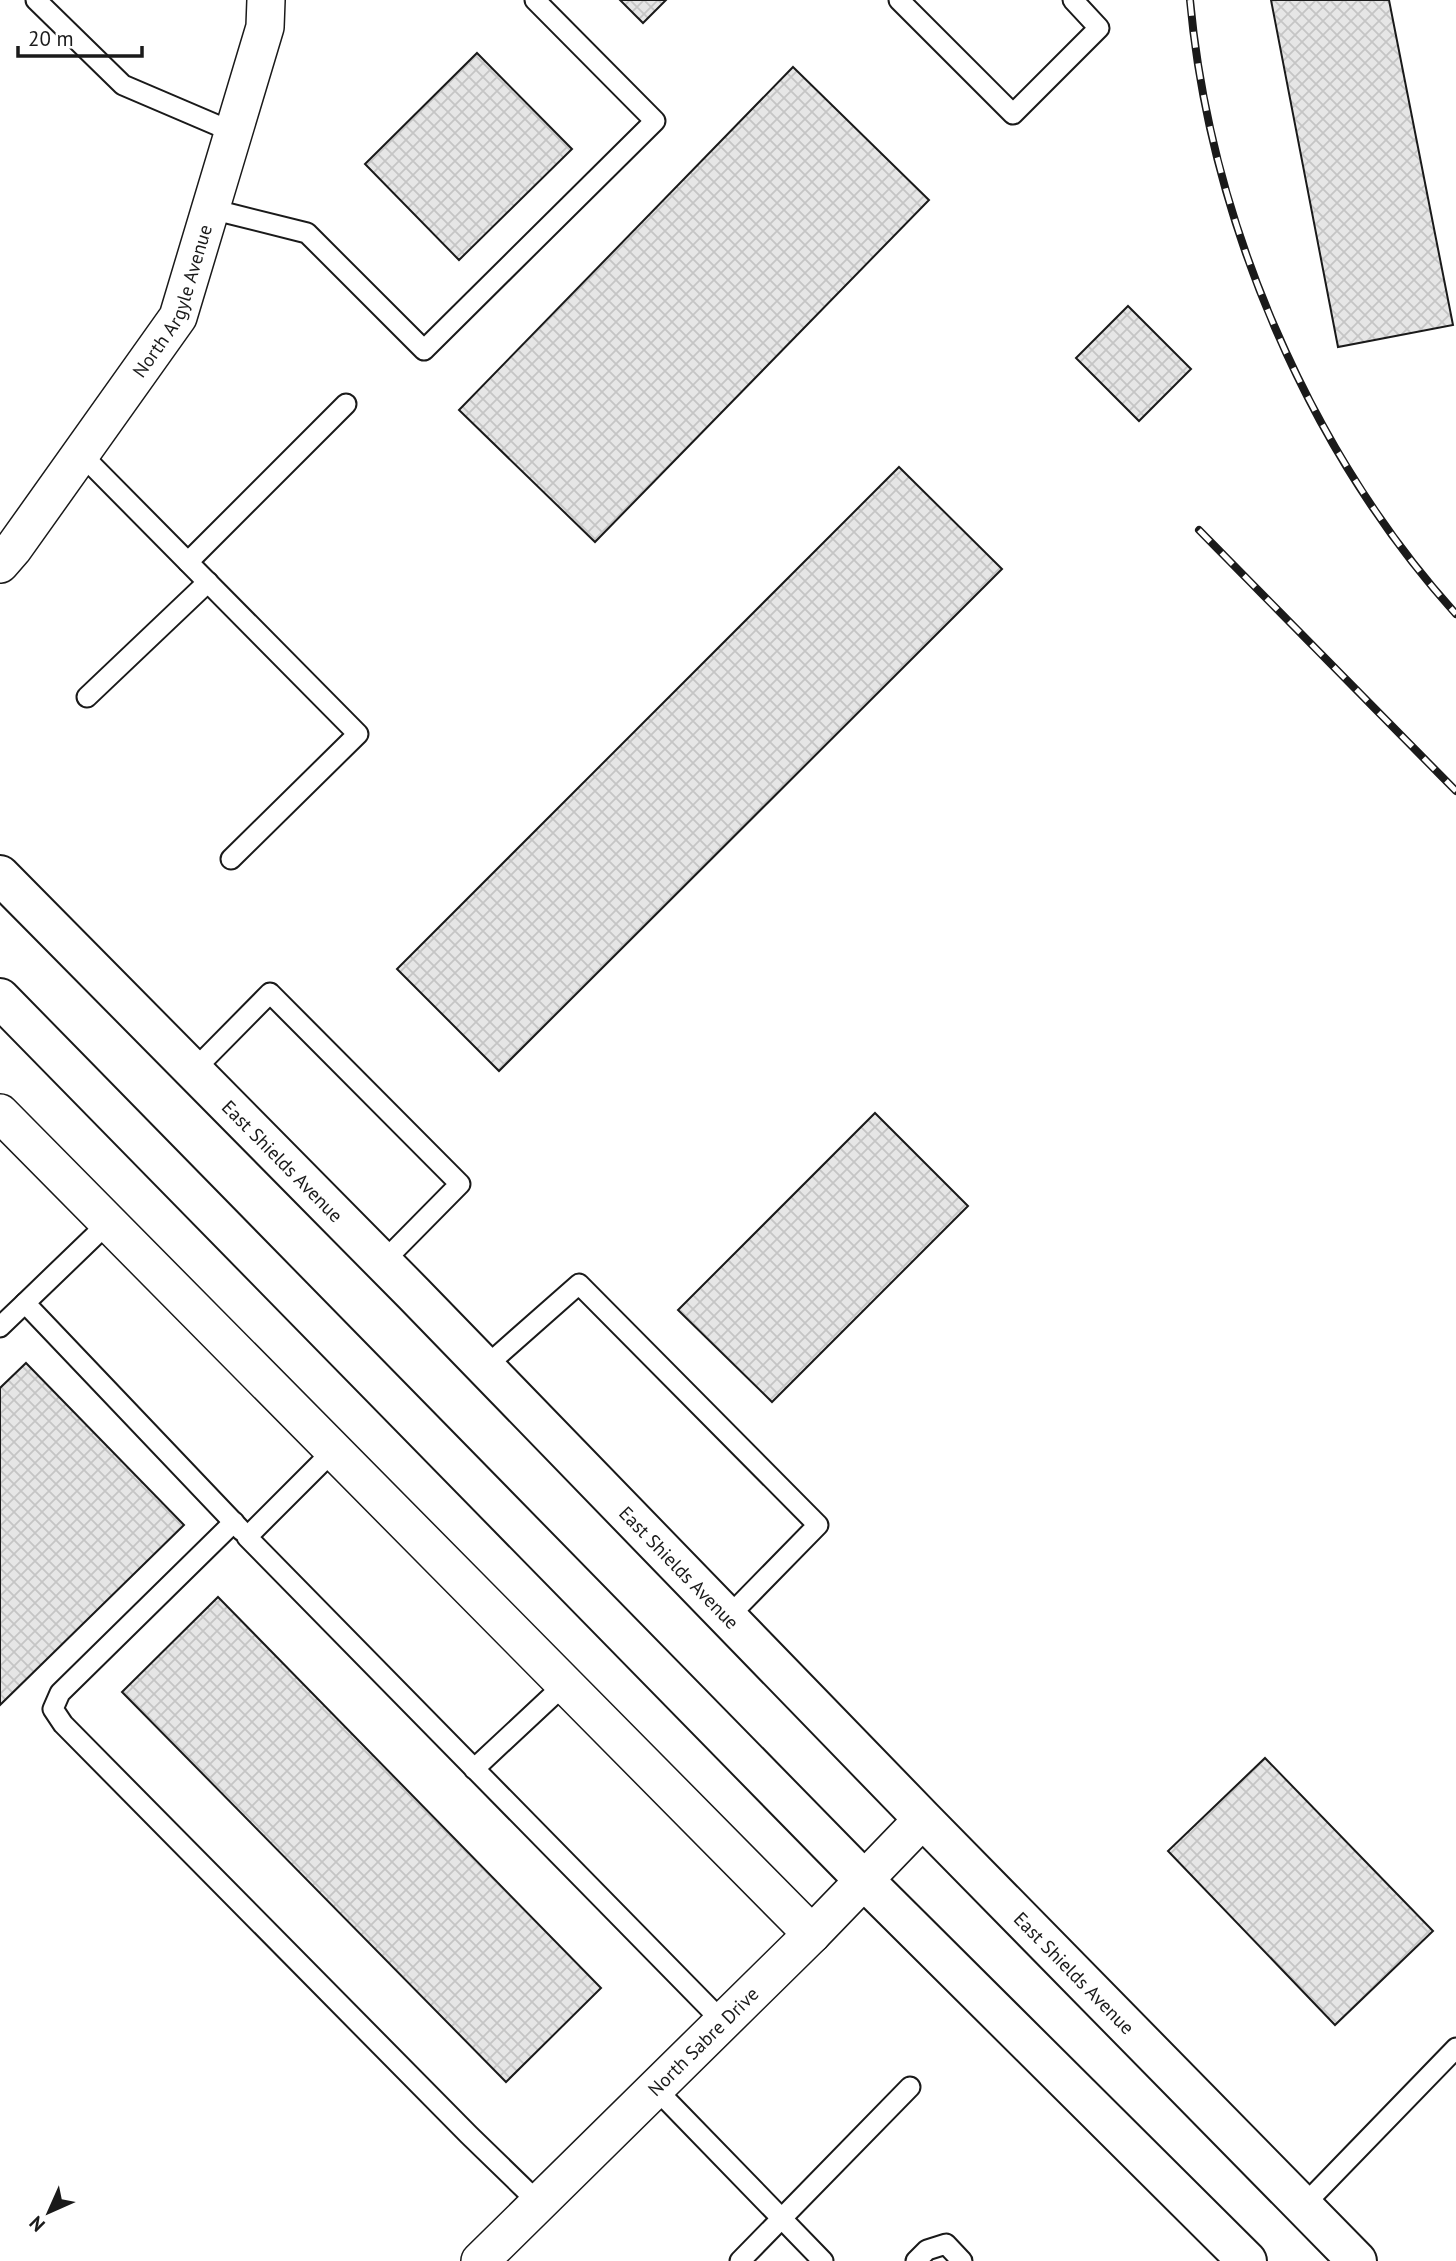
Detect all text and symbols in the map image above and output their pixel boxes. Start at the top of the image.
scale bar [18,14,142,58]
text: 20 m [28,25,74,52]
street label: North Argyle Avenue [127,222,217,382]
street label: East Shields Avenue [217,1095,348,1227]
street label: East Shields Avenue [614,1501,744,1634]
street label: East Shields Avenue [1009,1907,1139,2039]
street label: North Sabre Drive [643,1982,763,2101]
north arrow [14,2177,84,2247]
text: N [24,2211,50,2237]

